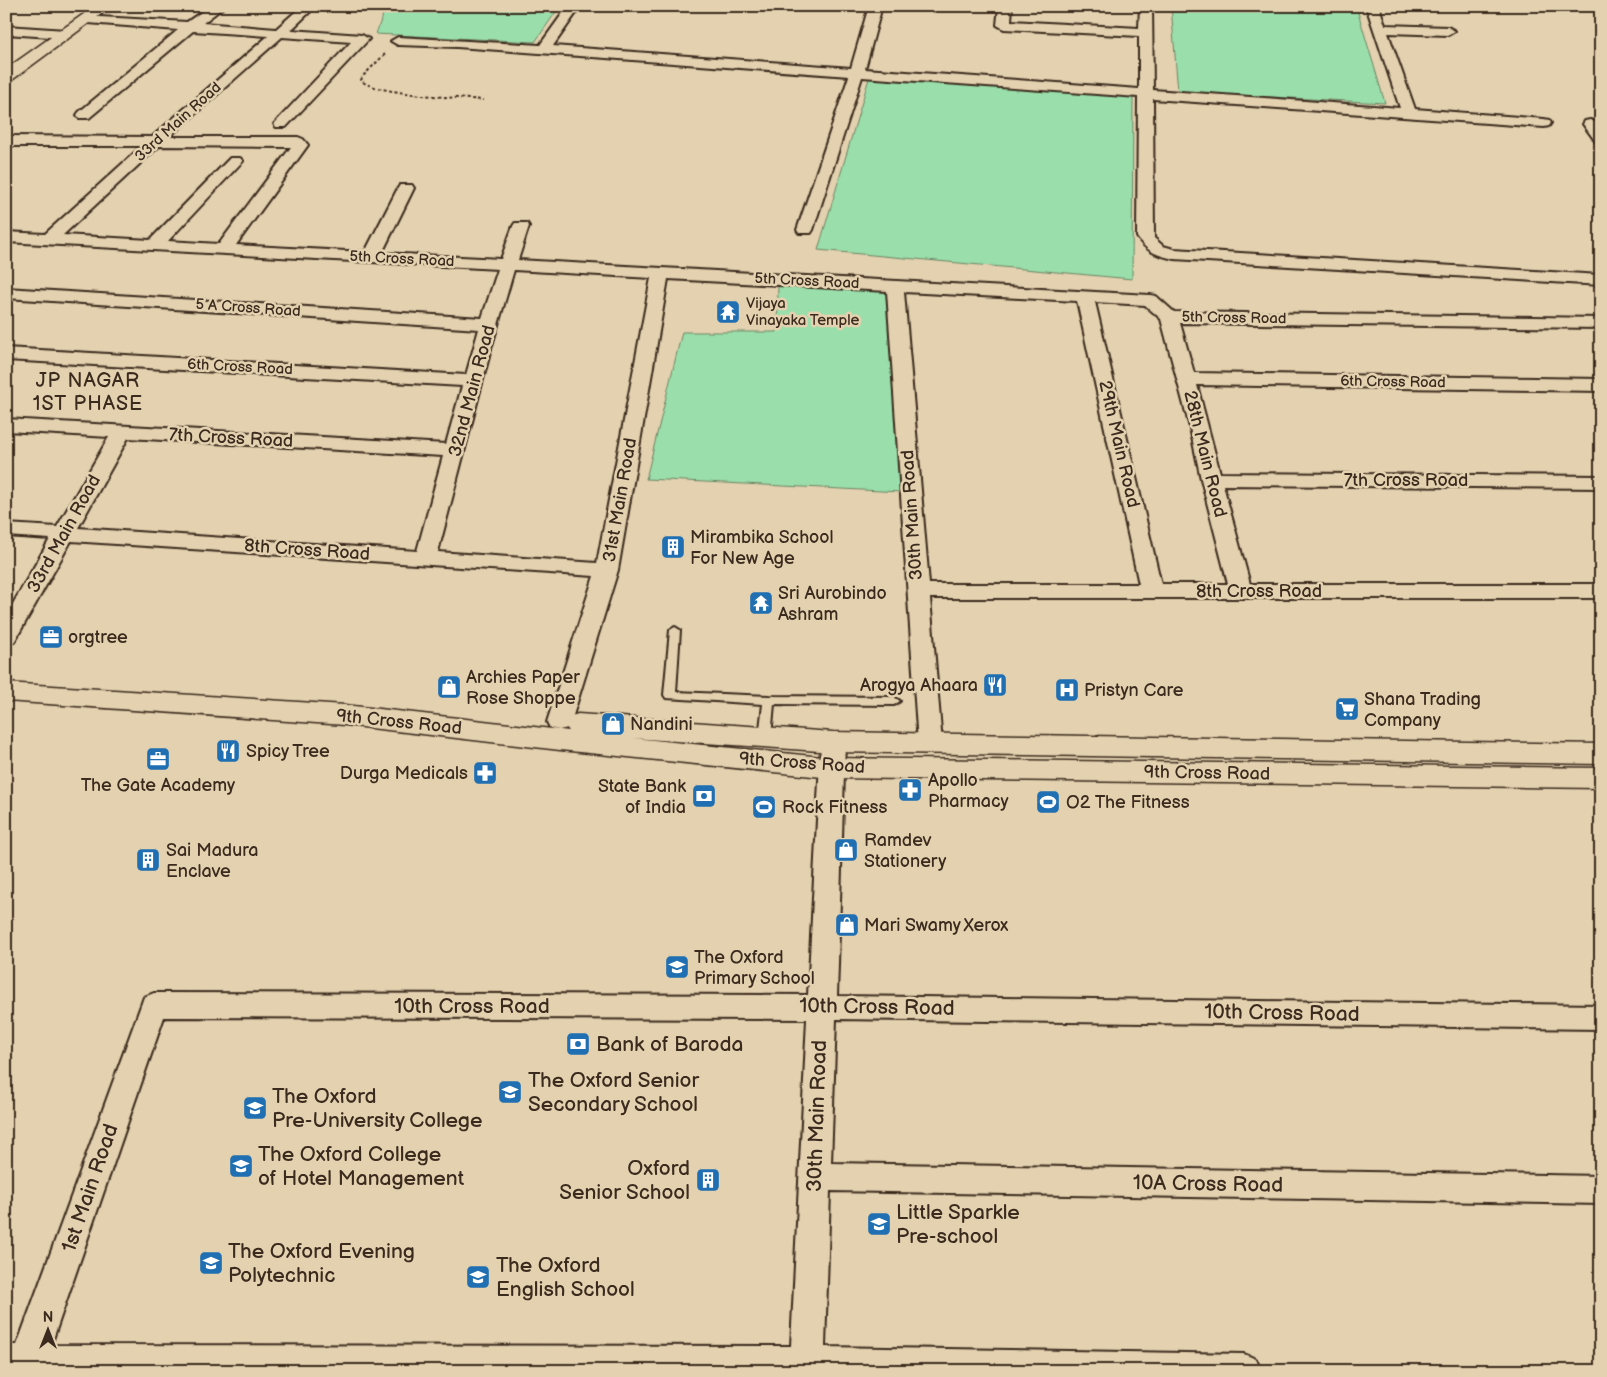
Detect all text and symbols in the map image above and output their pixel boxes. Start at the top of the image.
street label: 33rd Main Road [131,78,225,166]
street label: 5th Cross Road [349,247,455,271]
street label: 5th Cross Road [754,269,860,293]
place label: Vijaya Vinayaka Temple [746,294,859,330]
street label: 5 A Cross Road [195,295,301,321]
temple icon: Vijaya Vinayaka Temple [715,299,741,325]
street label: 5th Cross Road [1181,308,1287,328]
street label: 32nd Main Road [444,323,500,459]
street label: 6th Cross Road [187,355,293,379]
district label: JP NAGAR 1ST PHASE [33,369,143,416]
street label: 6th Cross Road [1340,372,1446,392]
street label: 29th Main Road [1094,378,1144,510]
street label: 28th Main Road [1179,388,1231,520]
street label: 7th Cross Road [168,424,294,452]
street label: 31st Main Road [599,436,641,564]
street label: 30th Main Road [897,449,927,581]
street label: 7th Cross Road [1344,470,1468,491]
street label: 33rd Main Road [23,471,105,597]
place label: Mirambika School For New Age [690,527,834,569]
building icon: Mirambika School For New Age [660,534,686,560]
street label: 8th Cross Road [243,535,371,565]
street label: 8th Cross Road [1196,581,1322,602]
place label: Sri Aurobindo Ashram [778,583,887,625]
temple icon: Sri Aurobindo Ashram [748,590,774,616]
office icon: orgtree [38,624,64,650]
place label: orgtree [68,627,128,648]
place label: Archies Paper Rose Shoppe [466,667,580,709]
restaurant icon: Arogya Ahaara [982,672,1008,698]
shop icon: Archies Paper Rose Shoppe [436,674,462,700]
place label: Arogya Ahaara [860,675,978,696]
hospital icon: Pristyn Care [1054,677,1080,703]
place label: Pristyn Care [1084,680,1184,701]
place label: Shana Trading Company [1364,689,1481,731]
supermarket icon: Shana Trading Company [1334,696,1360,722]
street label: 9th Cross Road [335,705,463,739]
shop icon: Nandini [600,711,626,737]
place label: Nandini [630,714,693,735]
restaurant icon: Spicy Tree [215,738,241,764]
place label: Spicy Tree [246,741,330,762]
office icon: The Gate Academy [145,746,171,772]
street label: 9th Cross Road [738,748,866,778]
pharmacy icon: Durga Medicals [472,760,498,786]
street label: 9th Cross Road [1144,761,1270,785]
place label: Durga Medicals [340,763,468,784]
place label: Apollo Pharmacy [928,770,1009,812]
place label: The Gate Academy [81,775,236,796]
place label: State Bank of India [598,776,686,818]
pharmacy icon: Apollo Pharmacy [897,777,923,803]
bank icon: State Bank of India [691,783,717,809]
sports icon: O2 The Fitness [1035,789,1061,815]
place label: O2 The Fitness [1066,792,1190,813]
sports icon: Rock Fitness [751,794,777,820]
place label: Rock Fitness [782,797,887,818]
place label: Ramdev Stationery [864,830,947,872]
shop icon: Ramdev Stationery [833,837,859,863]
place label: Sai Madura Enclave [166,840,259,882]
building icon: Sai Madura Enclave [135,847,161,873]
shop icon: Mari Swamy Xerox [834,912,860,938]
place label: Mari Swamy Xerox [864,915,1009,936]
place label: The Oxford Primary School [694,947,815,989]
school or university icon: The Oxford Primary School [664,954,690,980]
street label: 10th Cross Road [799,993,955,1021]
street label: 10th Cross Road [394,994,550,1019]
street label: 10th Cross Road [1204,999,1360,1027]
bank icon: Bank of Baroda [565,1031,591,1057]
place label: Bank of Baroda [596,1032,743,1057]
street label: 30th Main Road [802,1040,832,1192]
place label: The Oxford Senior Secondary School [528,1068,700,1117]
school or university icon: The Oxford Senior Secondary School [497,1079,523,1105]
place label: The Oxford Pre-University College [272,1084,482,1133]
school or university icon: The Oxford Pre-University College [242,1095,268,1121]
street label: 1st Main Road [56,1121,124,1255]
place label: The Oxford College of Hotel Management [258,1142,465,1191]
school or university icon: The Oxford College of Hotel Management [228,1153,254,1179]
place label: Oxford Senior School [559,1156,690,1205]
building icon: Oxford Senior School [695,1167,721,1193]
street label: 10A Cross Road [1133,1170,1283,1198]
place label: Little Sparkle Pre-school [896,1200,1020,1249]
school or university icon: Little Sparkle Pre-school [866,1211,892,1237]
place label: The Oxford Evening Polytechnic [228,1239,415,1288]
school or university icon: The Oxford Evening Polytechnic [198,1250,224,1276]
place label: The Oxford English School [496,1253,635,1302]
school or university icon: The Oxford English School [465,1264,491,1290]
north arrow [22,1304,72,1354]
text: N [43,1309,53,1326]

